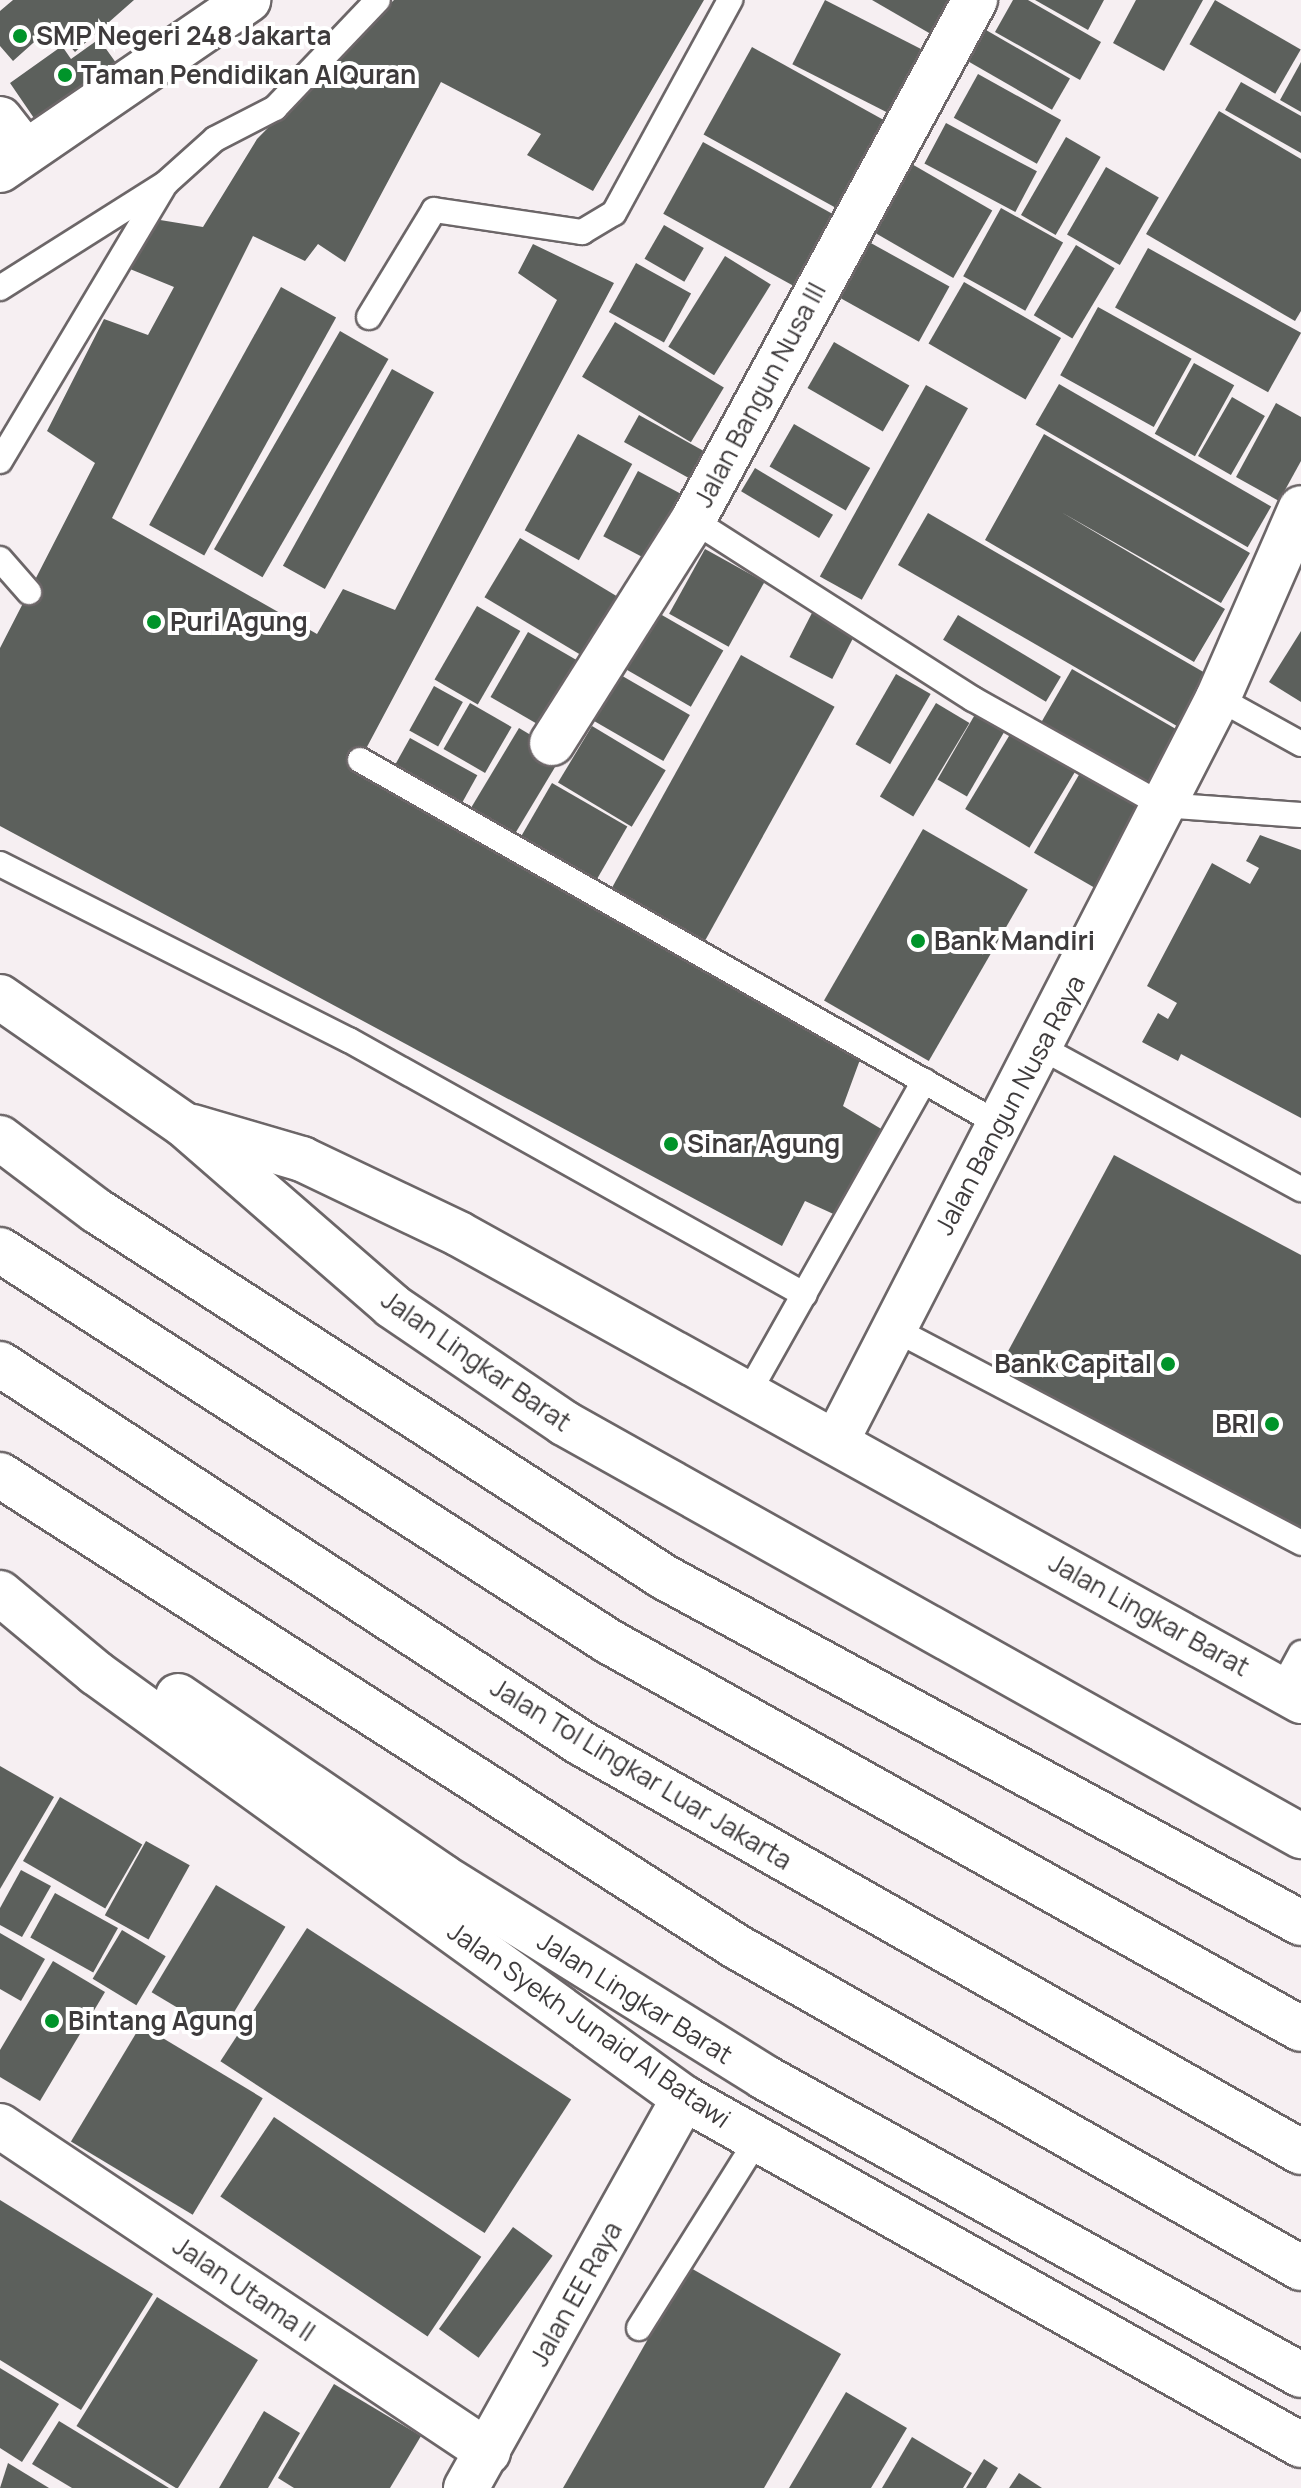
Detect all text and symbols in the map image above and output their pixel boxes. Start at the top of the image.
place label: SMP Negeri 248 Jakarta [36,20,331,52]
marker: SMP Negeri 248 Jakarta [11,27,29,45]
place label: Taman Pendidikan AlQuran [81,59,416,91]
marker: Taman Pendidikan AlQuran [56,66,74,84]
street label: Jalan Bangun Nusa III [688,277,832,513]
place label: Puri Agung [170,606,308,638]
marker: Puri Agung [145,613,163,631]
place label: Bank Mandiri [934,925,1095,957]
marker: Bank Mandiri [909,932,927,950]
street label: Jalan Bangun Nusa Raya [928,970,1092,1240]
place label: Sinar Agung [687,1128,840,1160]
marker: Sinar Agung [662,1135,680,1153]
street label: Jalan Lingkar Barat [375,1284,577,1438]
place label: Bank Capital [994,1348,1152,1380]
marker: Bank Capital [1159,1355,1177,1373]
place label: BRI [1215,1408,1256,1440]
marker: BRI [1263,1415,1281,1433]
street label: Jalan Lingkar Barat [1044,1547,1254,1683]
street label: Jalan Tol Lingkar Luar Jakarta [485,1672,797,1876]
street label: Jalan Syekh Junaid Al Batawi [442,1915,736,2135]
street label: Jalan Lingkar Barat [532,1925,738,2071]
place label: Bintang Agung [68,2005,254,2037]
marker: Bintang Agung [43,2012,61,2030]
street label: Jalan EE Raya [524,2216,628,2372]
street label: Jalan Utama II [167,2230,321,2348]

